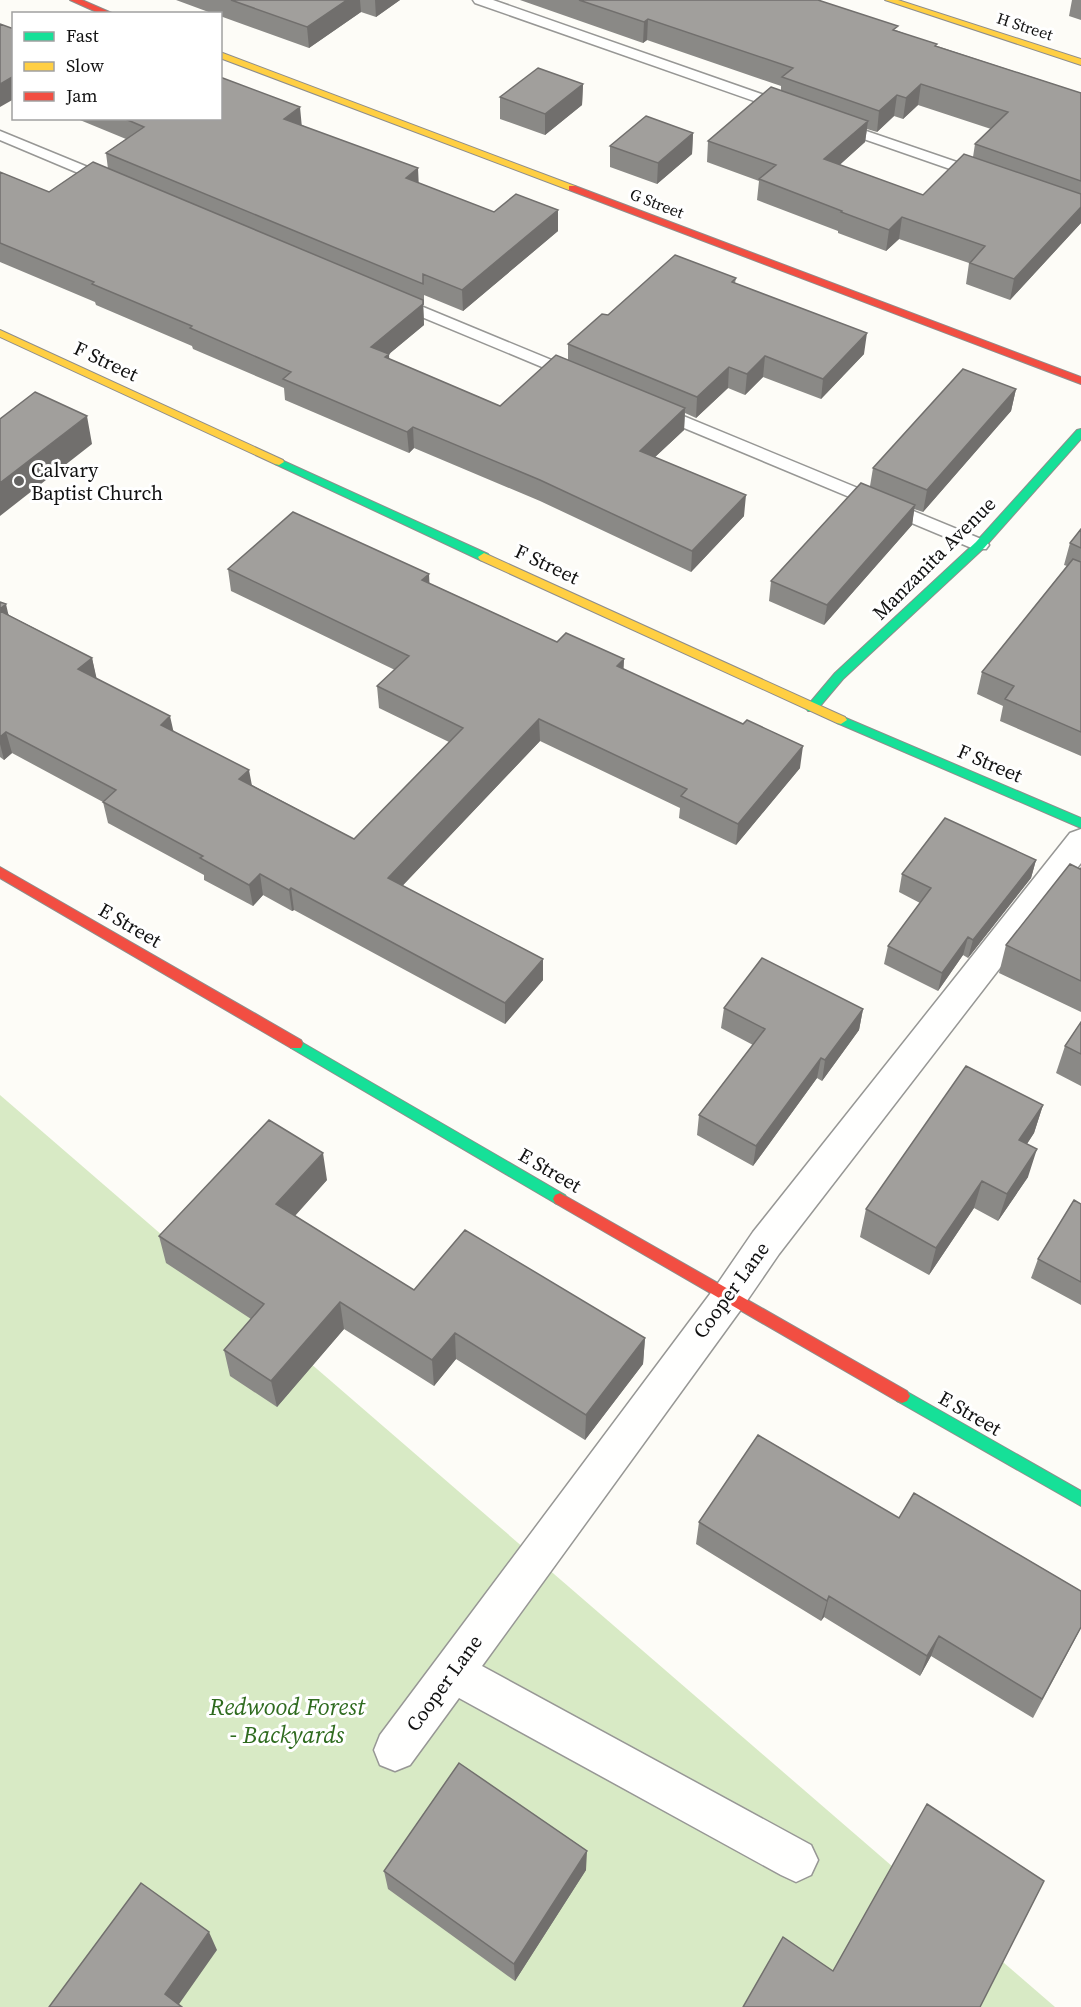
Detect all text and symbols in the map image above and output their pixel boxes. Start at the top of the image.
street label: H Street [994,7,1057,46]
legend [12,12,222,120]
text: Fast [66,23,99,48]
text: Slow [66,53,104,78]
text: Jam [65,83,98,108]
street label: G Street [627,183,688,224]
street label: F Street [69,334,143,388]
place label: Calvary Baptist Church [31,456,163,507]
marker: Calvary Baptist Church [12,474,26,488]
street label: Manzanita Avenue [866,490,1002,626]
street label: F Street [510,537,584,591]
street label: F Street [953,737,1027,789]
street label: E Street [93,896,167,954]
street label: E Street [513,1141,587,1199]
street label: Cooper Lane [686,1236,776,1344]
street label: E Street [933,1384,1007,1442]
street label: Cooper Lane [399,1629,489,1737]
park label: Redwood Forest - Backyards [208,1690,366,1751]

